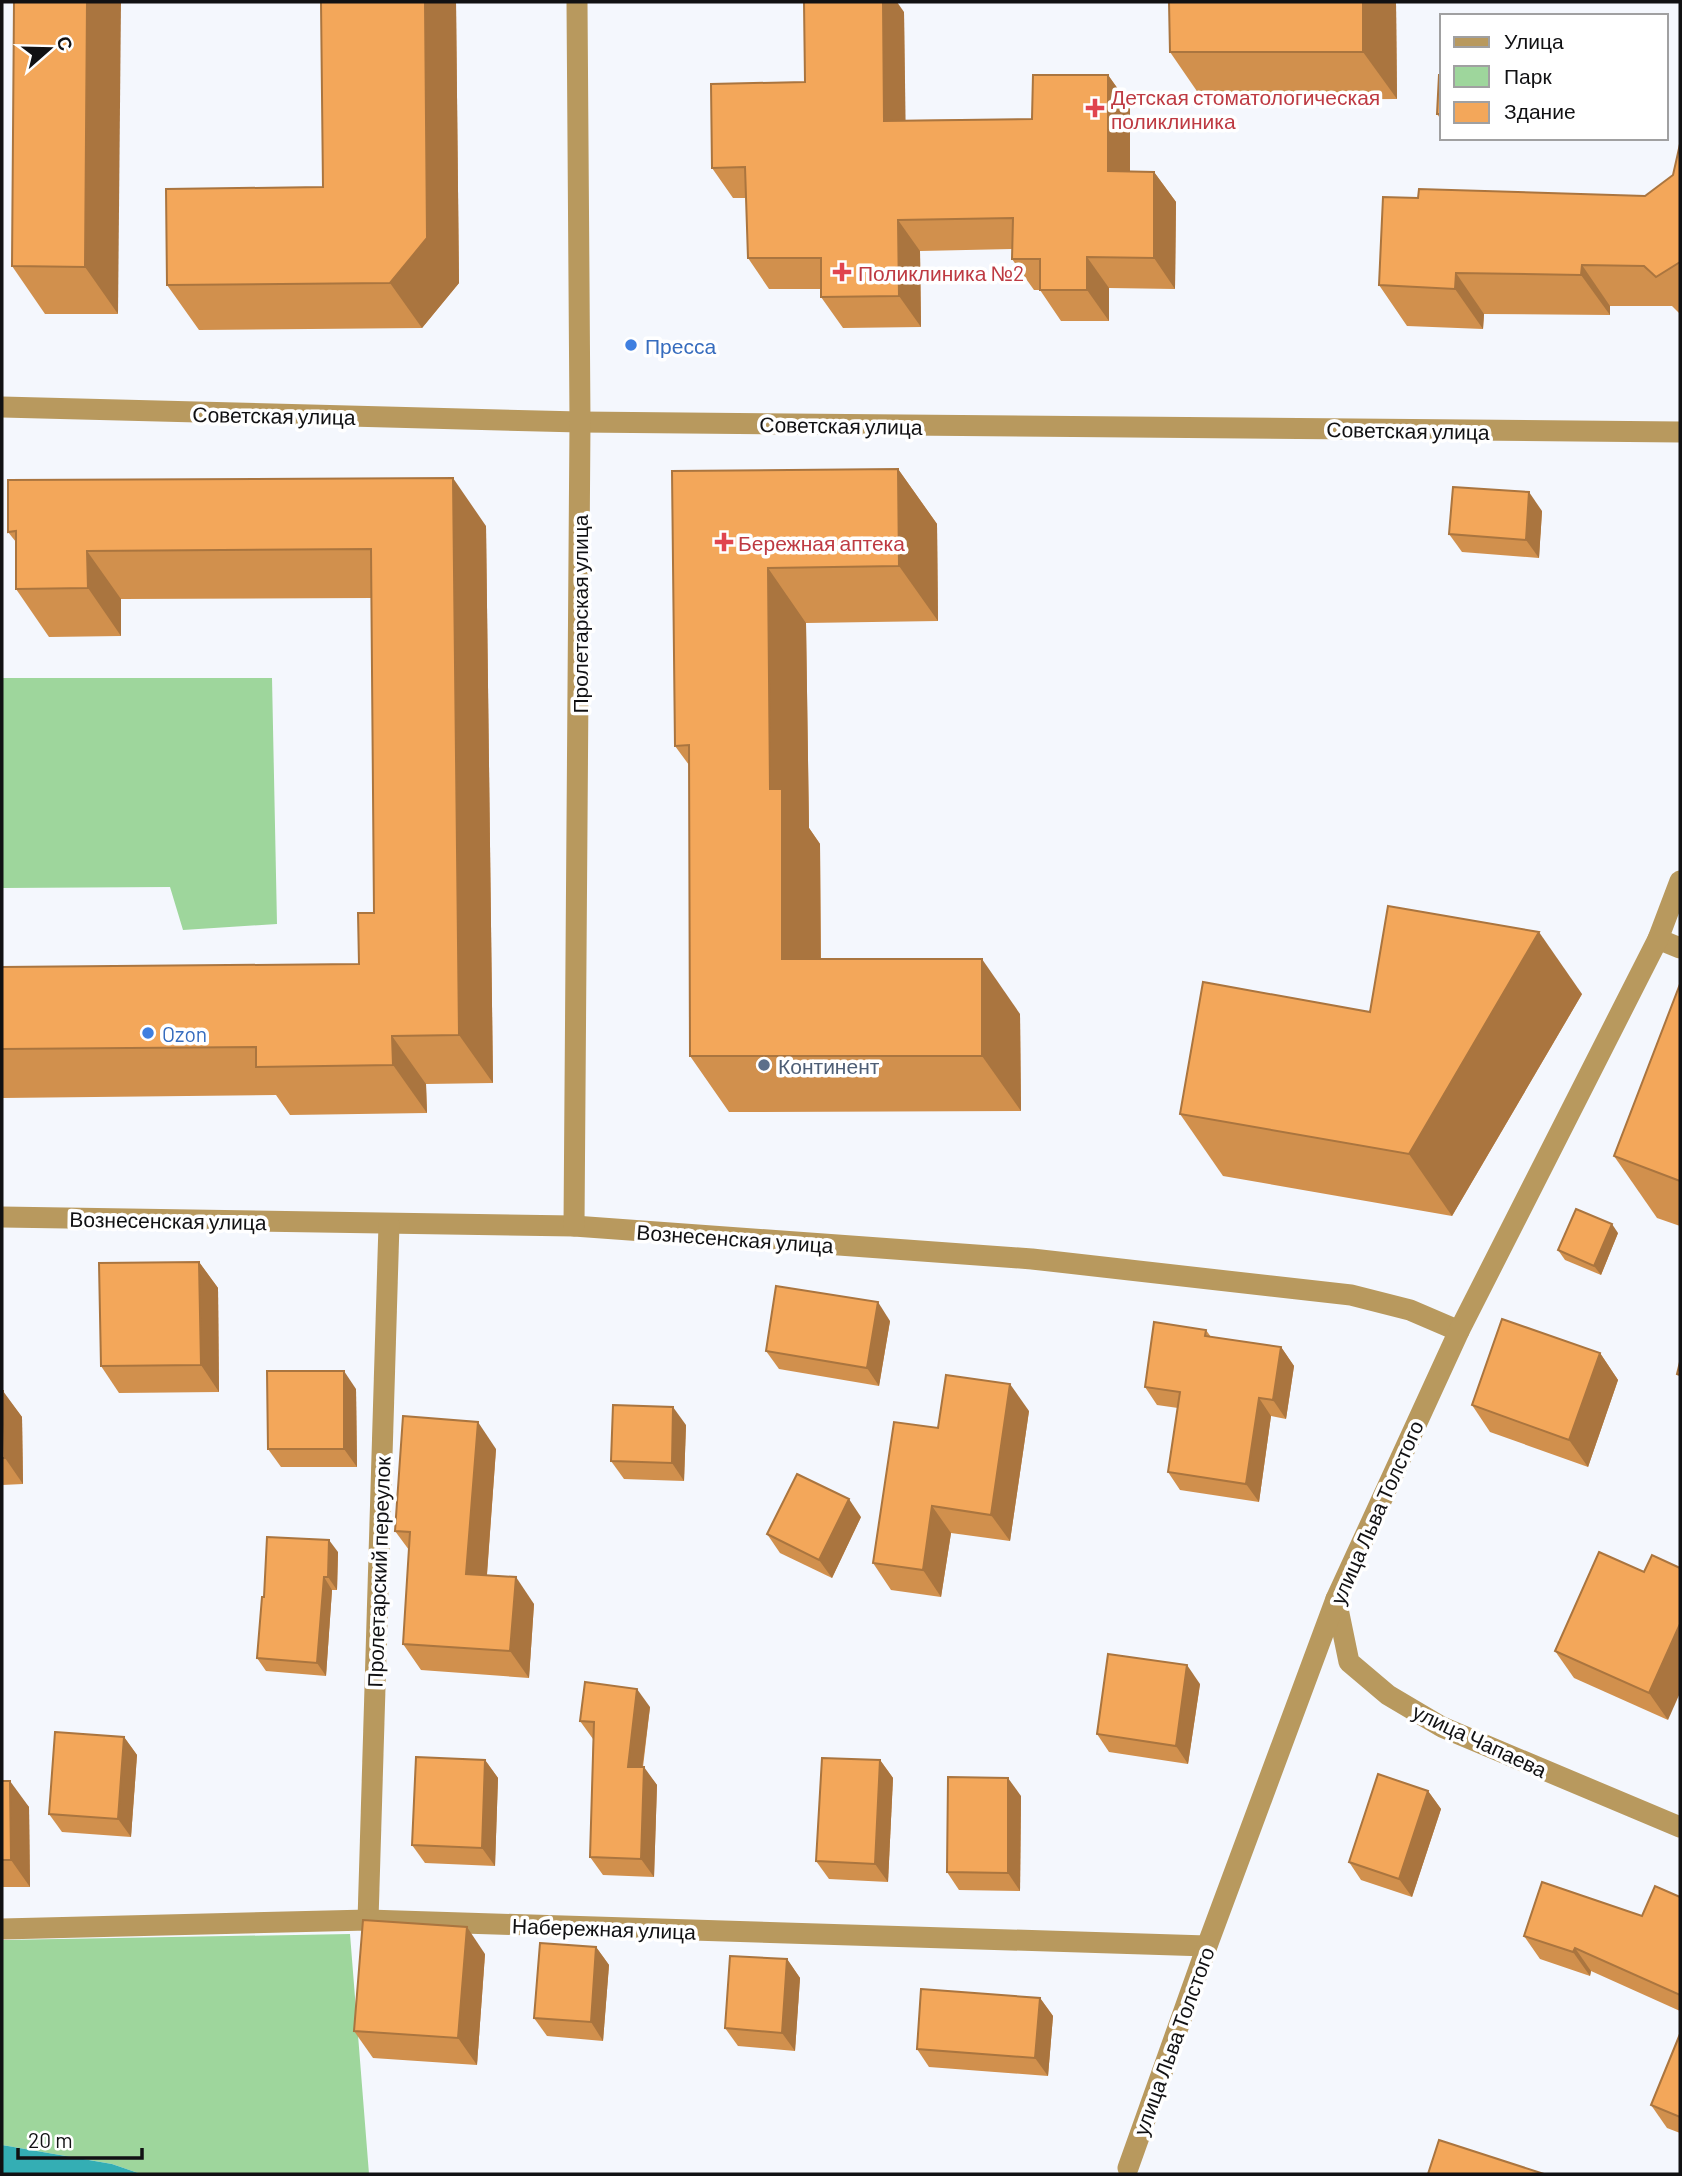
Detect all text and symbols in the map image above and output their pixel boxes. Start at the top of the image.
north arrow [14,14,84,84]
legend [1440,14,1668,140]
text: Улица [1504,28,1564,53]
text: С [52,33,79,54]
text: Парк [1504,63,1552,88]
place label: Детская стоматологическая поликлиника [1111,84,1380,133]
marker: Детская стоматологическая поликлиника [1085,98,1105,118]
text: Здание [1504,98,1576,123]
place label: Поликлиника №2 [858,260,1024,285]
marker: Поликлиника №2 [832,262,852,282]
place label: Пресса [645,333,716,358]
marker: Пресса [623,337,639,353]
street label: Советская улица [192,401,356,429]
street label: Советская улица [759,411,923,439]
street label: Советская улица [1326,416,1490,444]
street label: Пролетарская улица [567,514,592,714]
place label: Бережная аптека [738,530,905,555]
marker: Бережная аптека [716,534,732,550]
place label: Ozon [162,1021,207,1046]
marker: Ozon [140,1025,156,1041]
place label: Континент [778,1053,880,1078]
marker: Континент [756,1057,772,1073]
street label: Вознесенская улица [69,1206,267,1234]
street label: Вознесенская улица [636,1219,835,1257]
street label: улица Льва Толстого [1324,1416,1428,1608]
street label: Пролетарский переулок [361,1455,395,1688]
street label: улица Чапаева [1409,1698,1551,1782]
street label: Набережная улица [512,1912,697,1944]
street label: улица Льва Толстого [1127,1943,1219,2139]
scale bar [18,2116,142,2160]
text: 20 m [28,2127,73,2152]

